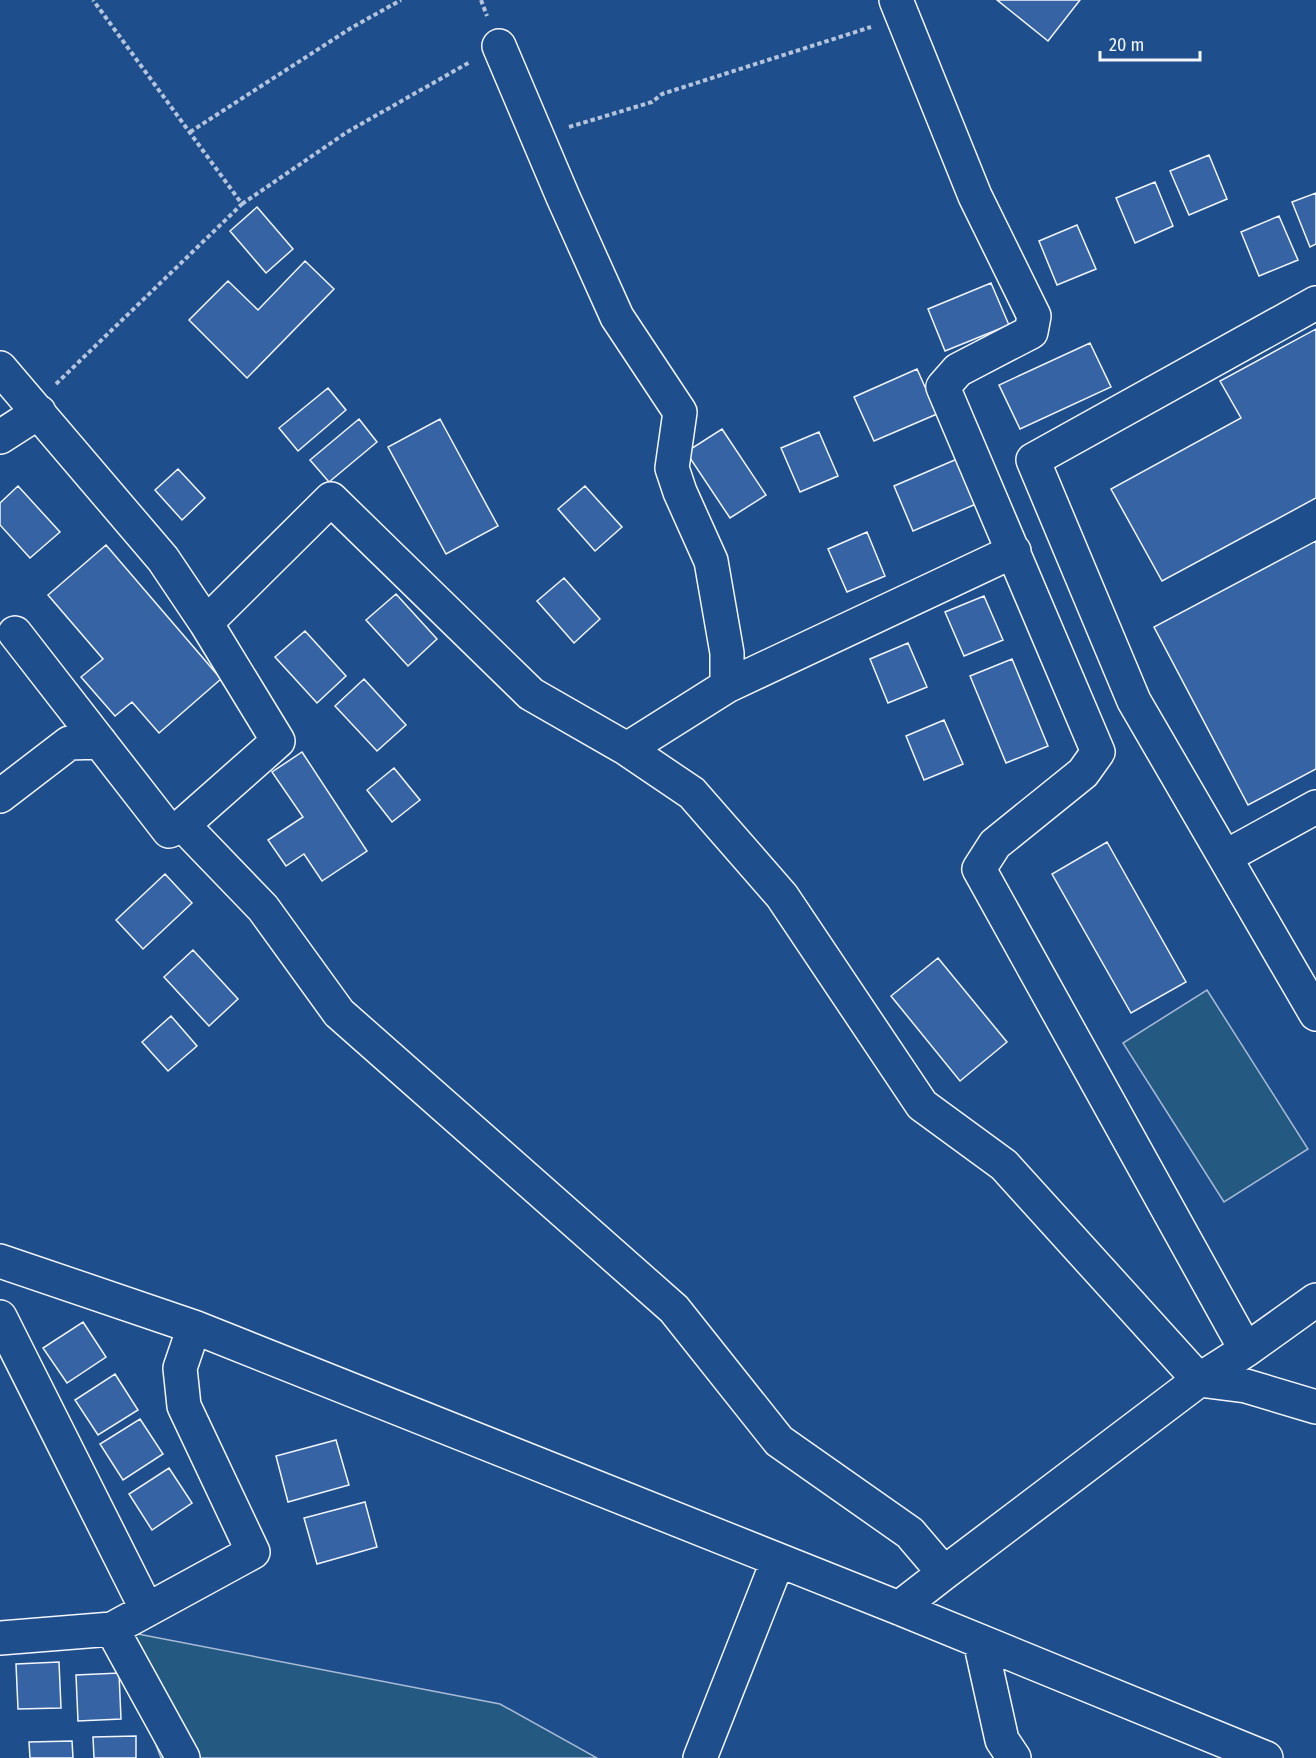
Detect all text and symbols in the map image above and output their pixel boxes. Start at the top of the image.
scale bar [1100,24,1200,62]
text: 20 m [1109,34,1144,56]

